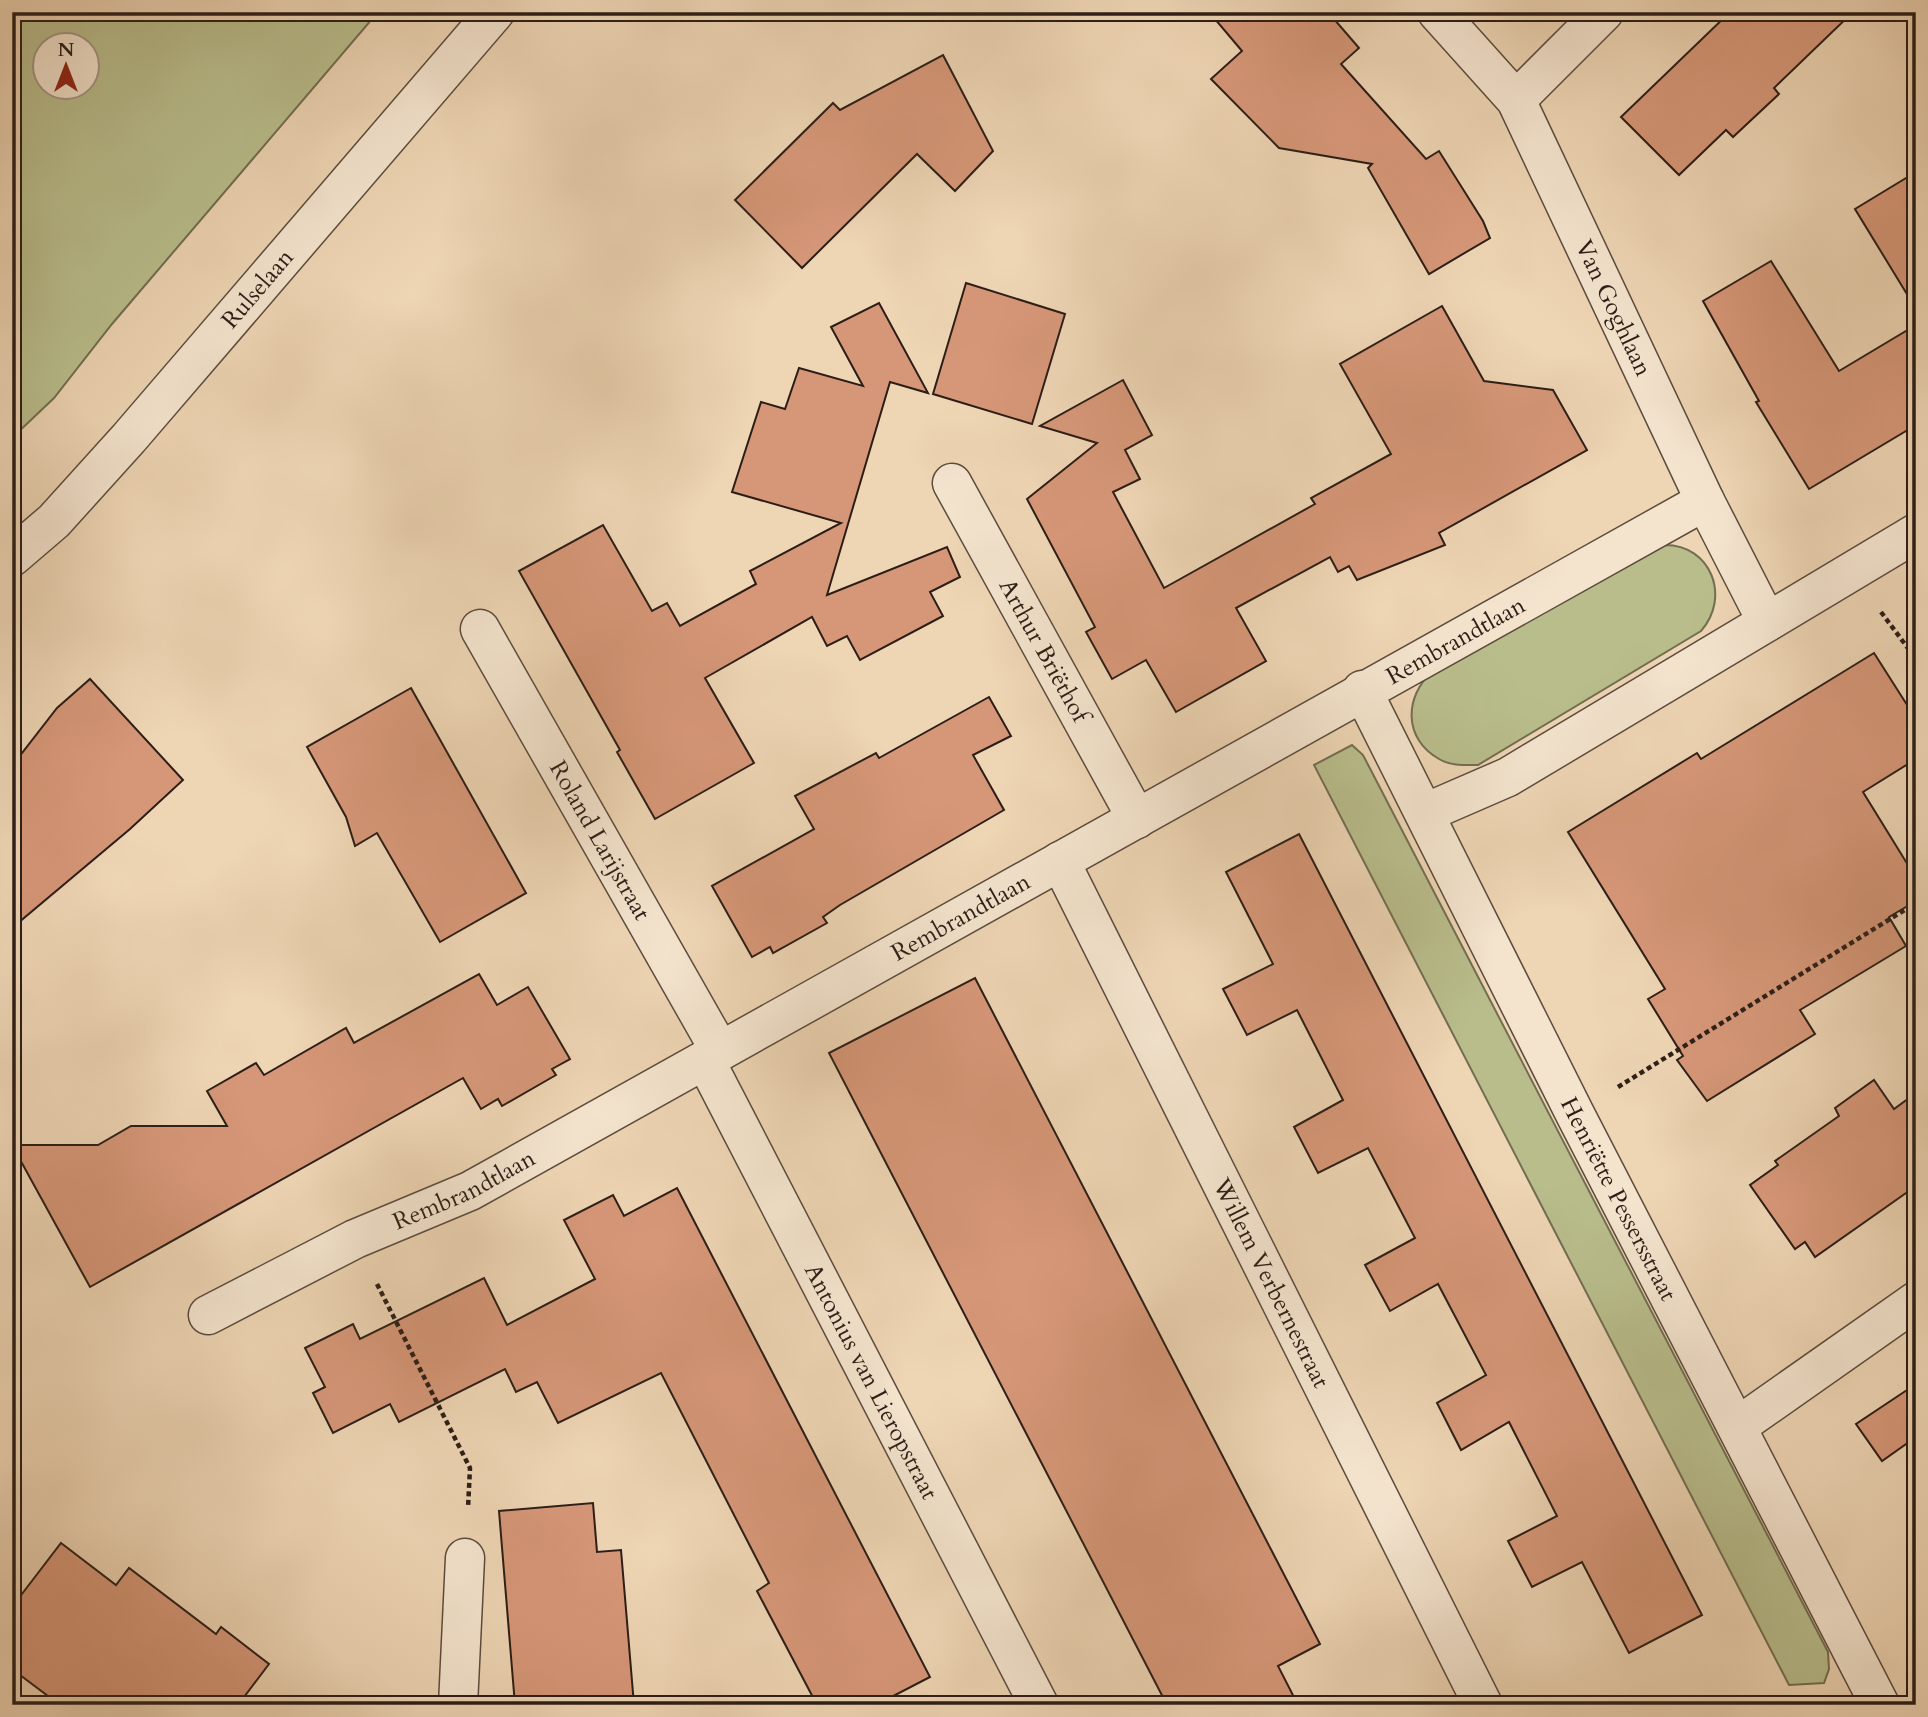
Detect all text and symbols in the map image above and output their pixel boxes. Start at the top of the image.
north arrow [32,32,102,102]
text: N [58,37,75,63]
street label: Van Goghlaan [1567,234,1660,382]
street label: Rulselaan [214,242,301,336]
street label: Arthur Briëthof [991,573,1098,731]
street label: Rembrandtlaan [1380,589,1532,693]
street label: Roland Larijstraat [541,755,658,927]
street label: Rembrandtlaan [885,865,1037,969]
street label: Henriëtte Pessersstraat [1552,1092,1685,1307]
street label: Rembrandtlaan [388,1142,542,1238]
street label: Willem Verbernestraat [1204,1172,1338,1394]
street label: Antonius van Lieropstraat [796,1258,946,1506]

